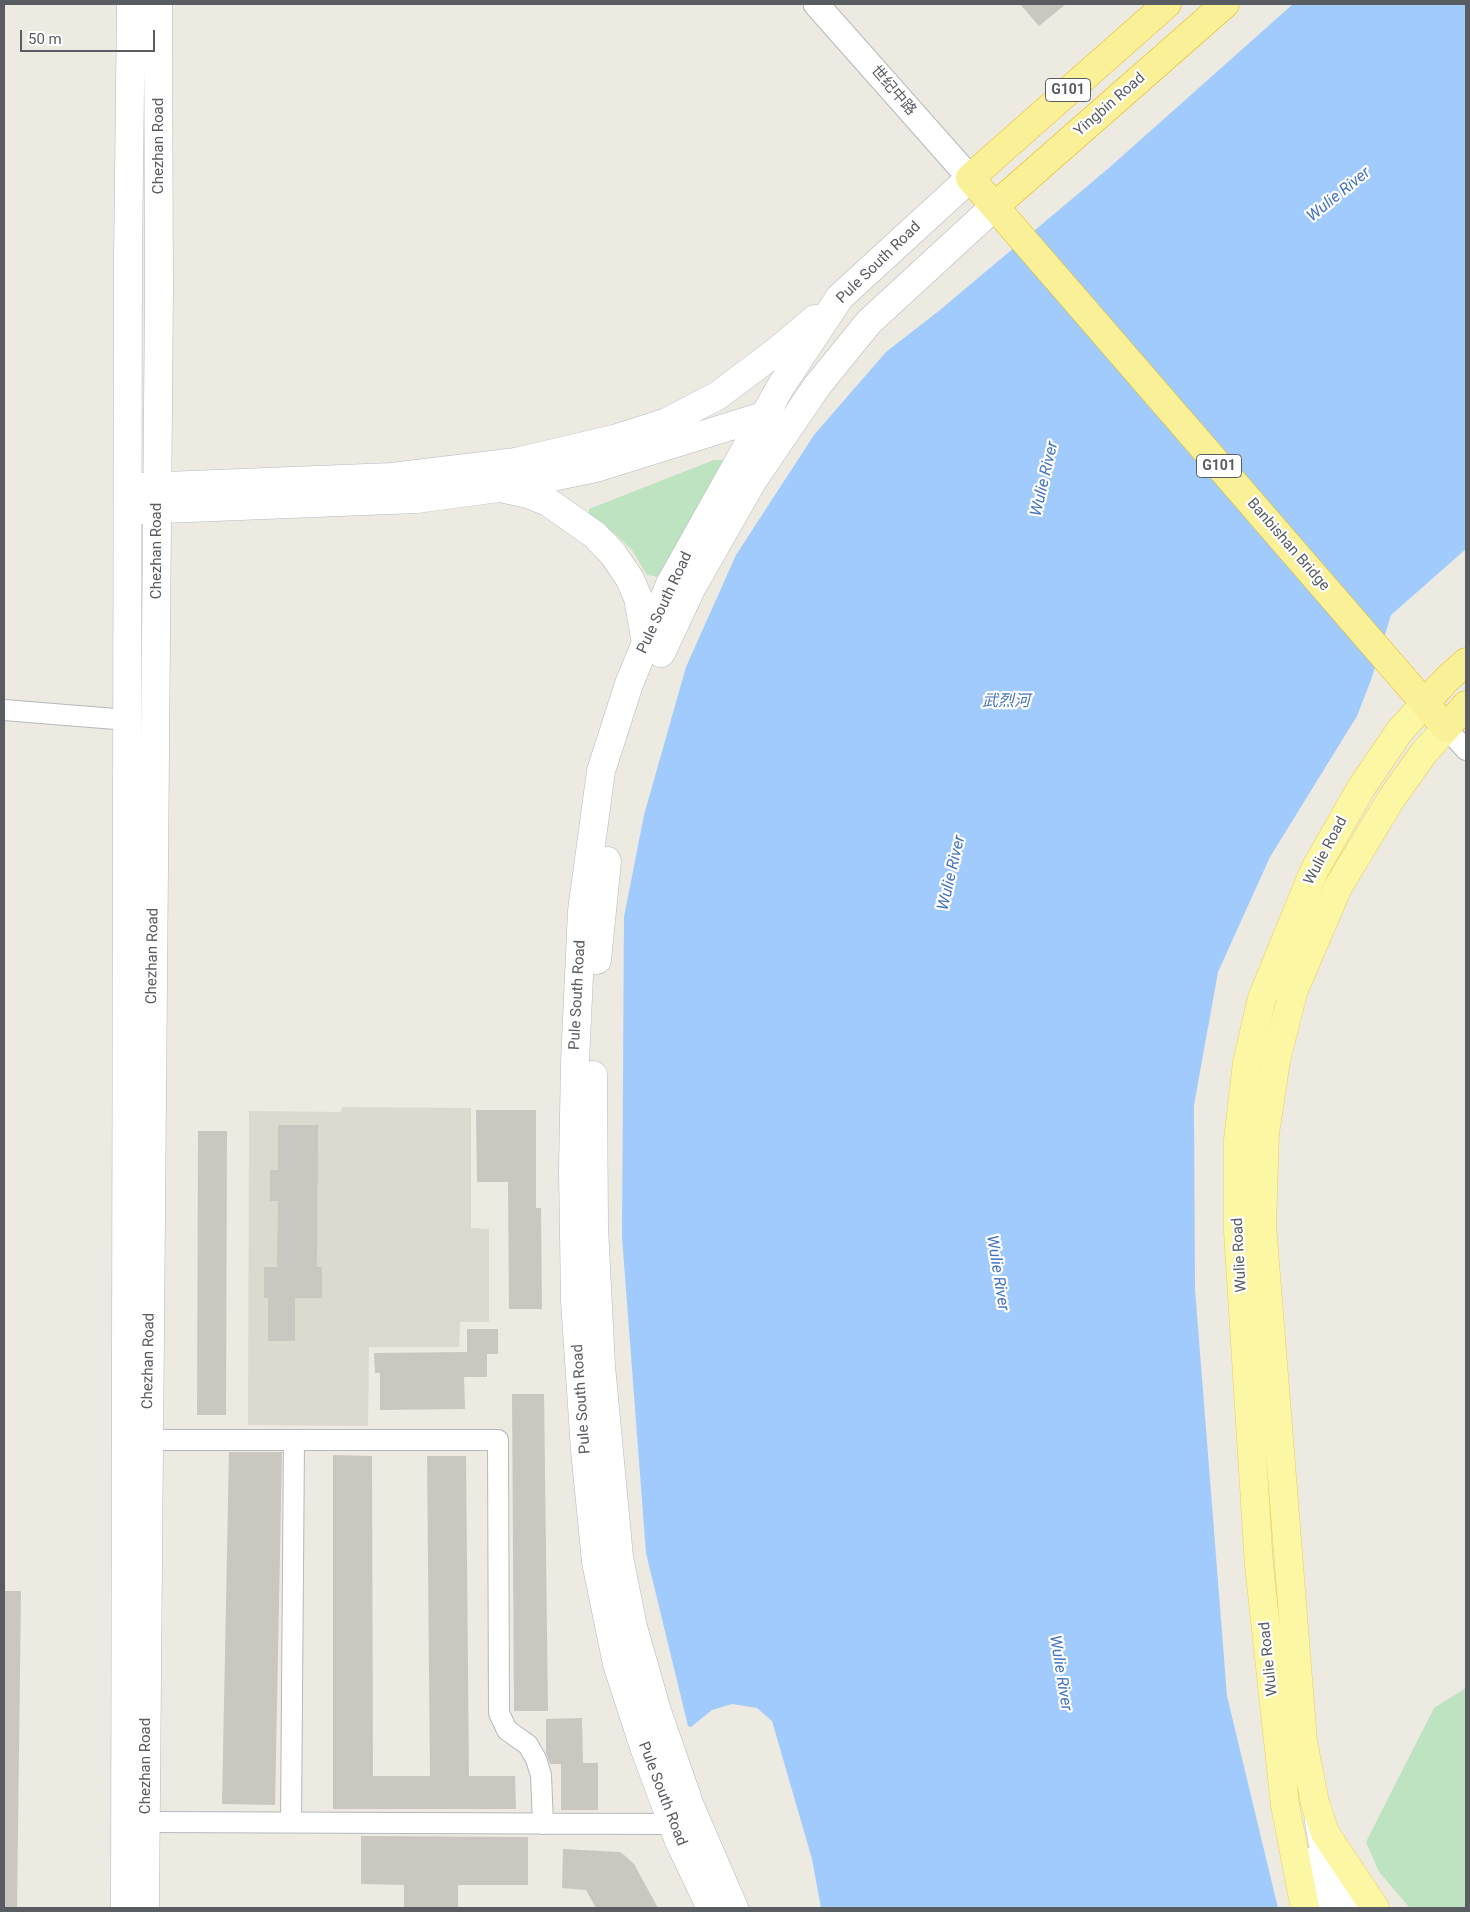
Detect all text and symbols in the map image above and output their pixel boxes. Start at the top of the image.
scale bar [22,20,158,52]
text: 50 m [28,30,62,48]
street label: 世纪中路 [867,62,919,120]
street label: Yingbin Road [1071,69,1149,141]
road number: G101 [1046,78,1090,102]
street label: Chezhan Road [150,98,168,194]
water label: Wulie River [1303,164,1375,226]
street label: Pule South Road [833,218,925,308]
water label: Wulie River [1027,440,1063,518]
road number: G101 [1196,454,1242,478]
street label: Banbishan Bridge [1243,495,1333,595]
street label: Chezhan Road [148,503,166,599]
street label: Pule South Road [634,549,696,657]
water label: 武烈河 [982,692,1030,712]
street label: Wulie Road [1300,814,1352,888]
water label: Wulie River [934,834,970,912]
street label: Chezhan Road [143,908,163,1004]
street label: Pule South Road [566,940,590,1050]
street label: Wulie Road [1229,1217,1251,1293]
water label: Wulie River [982,1234,1012,1312]
street label: Chezhan Road [139,1313,159,1409]
street label: Pule South Road [569,1343,595,1455]
street label: Wulie Road [1256,1621,1282,1697]
water label: Wulie River [1045,1634,1075,1712]
street label: Chezhan Road [137,1718,155,1814]
street label: Pule South Road [634,1739,690,1849]

